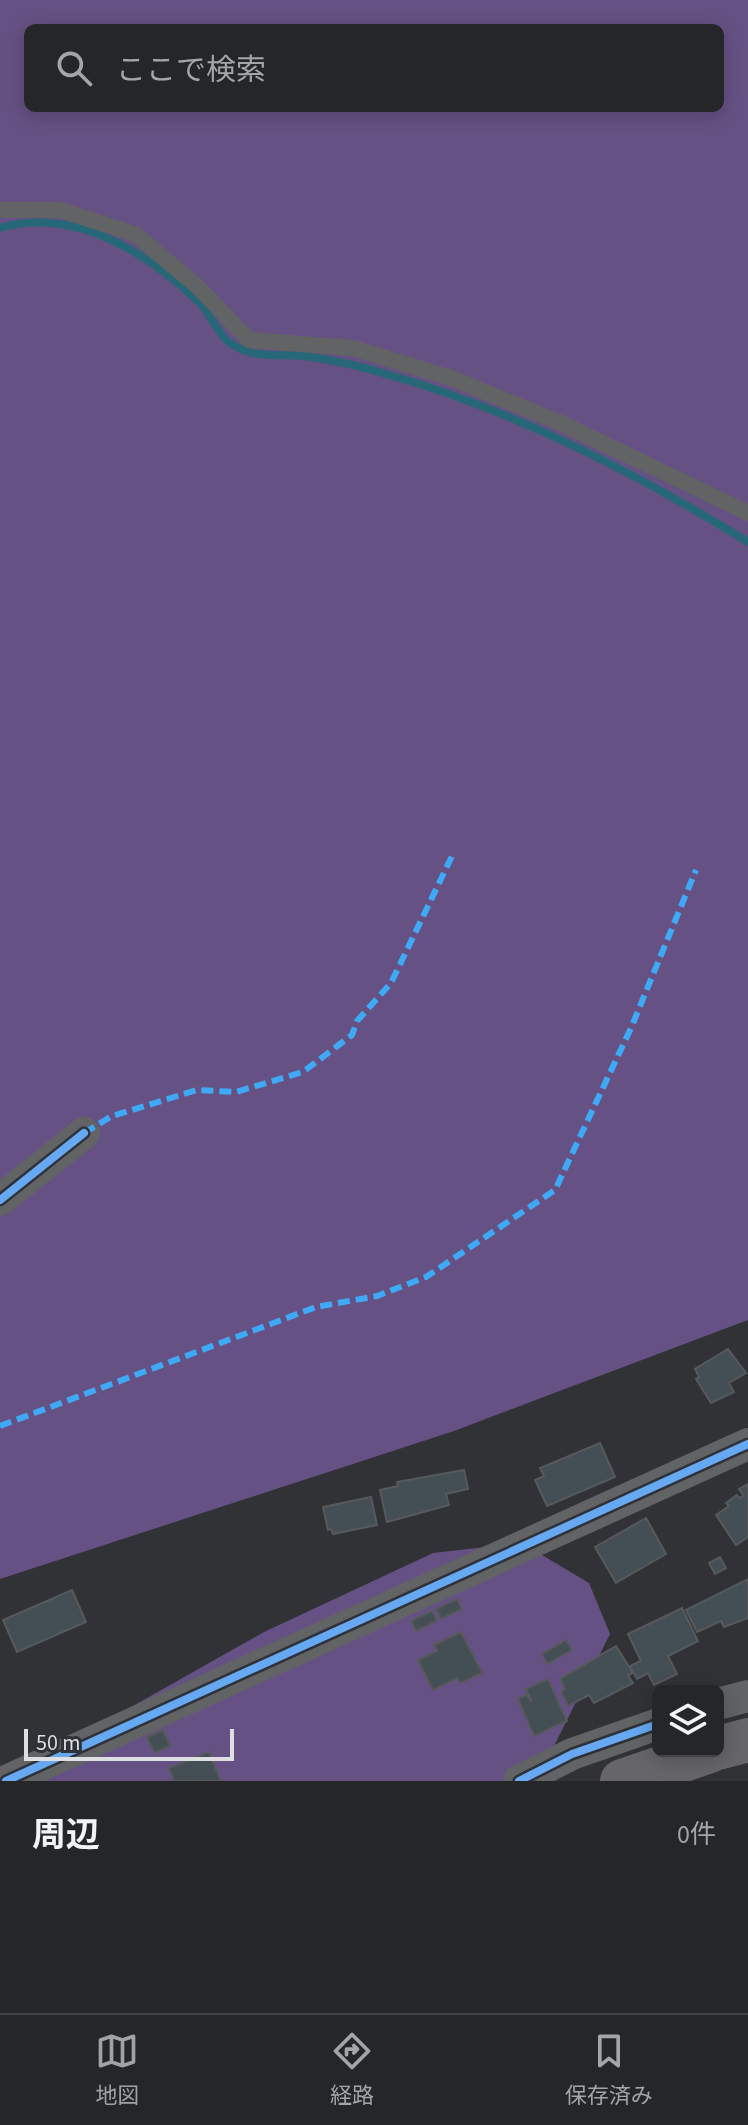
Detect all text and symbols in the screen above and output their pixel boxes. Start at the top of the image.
search box [24,24,724,112]
icon: search [52,46,96,90]
text: ここで検索 [116,49,266,92]
map controls [652,1685,724,1757]
button: layers [652,1685,724,1757]
scale bar [24,1725,234,1761]
text: 50 m [36,1727,81,1759]
text: 周辺 [32,1811,100,1860]
text: 0件 [677,1816,716,1853]
tab: 地図 [95,2029,139,2112]
tab: 経路 [330,2029,374,2112]
tab: 保存済み [565,2029,653,2112]

